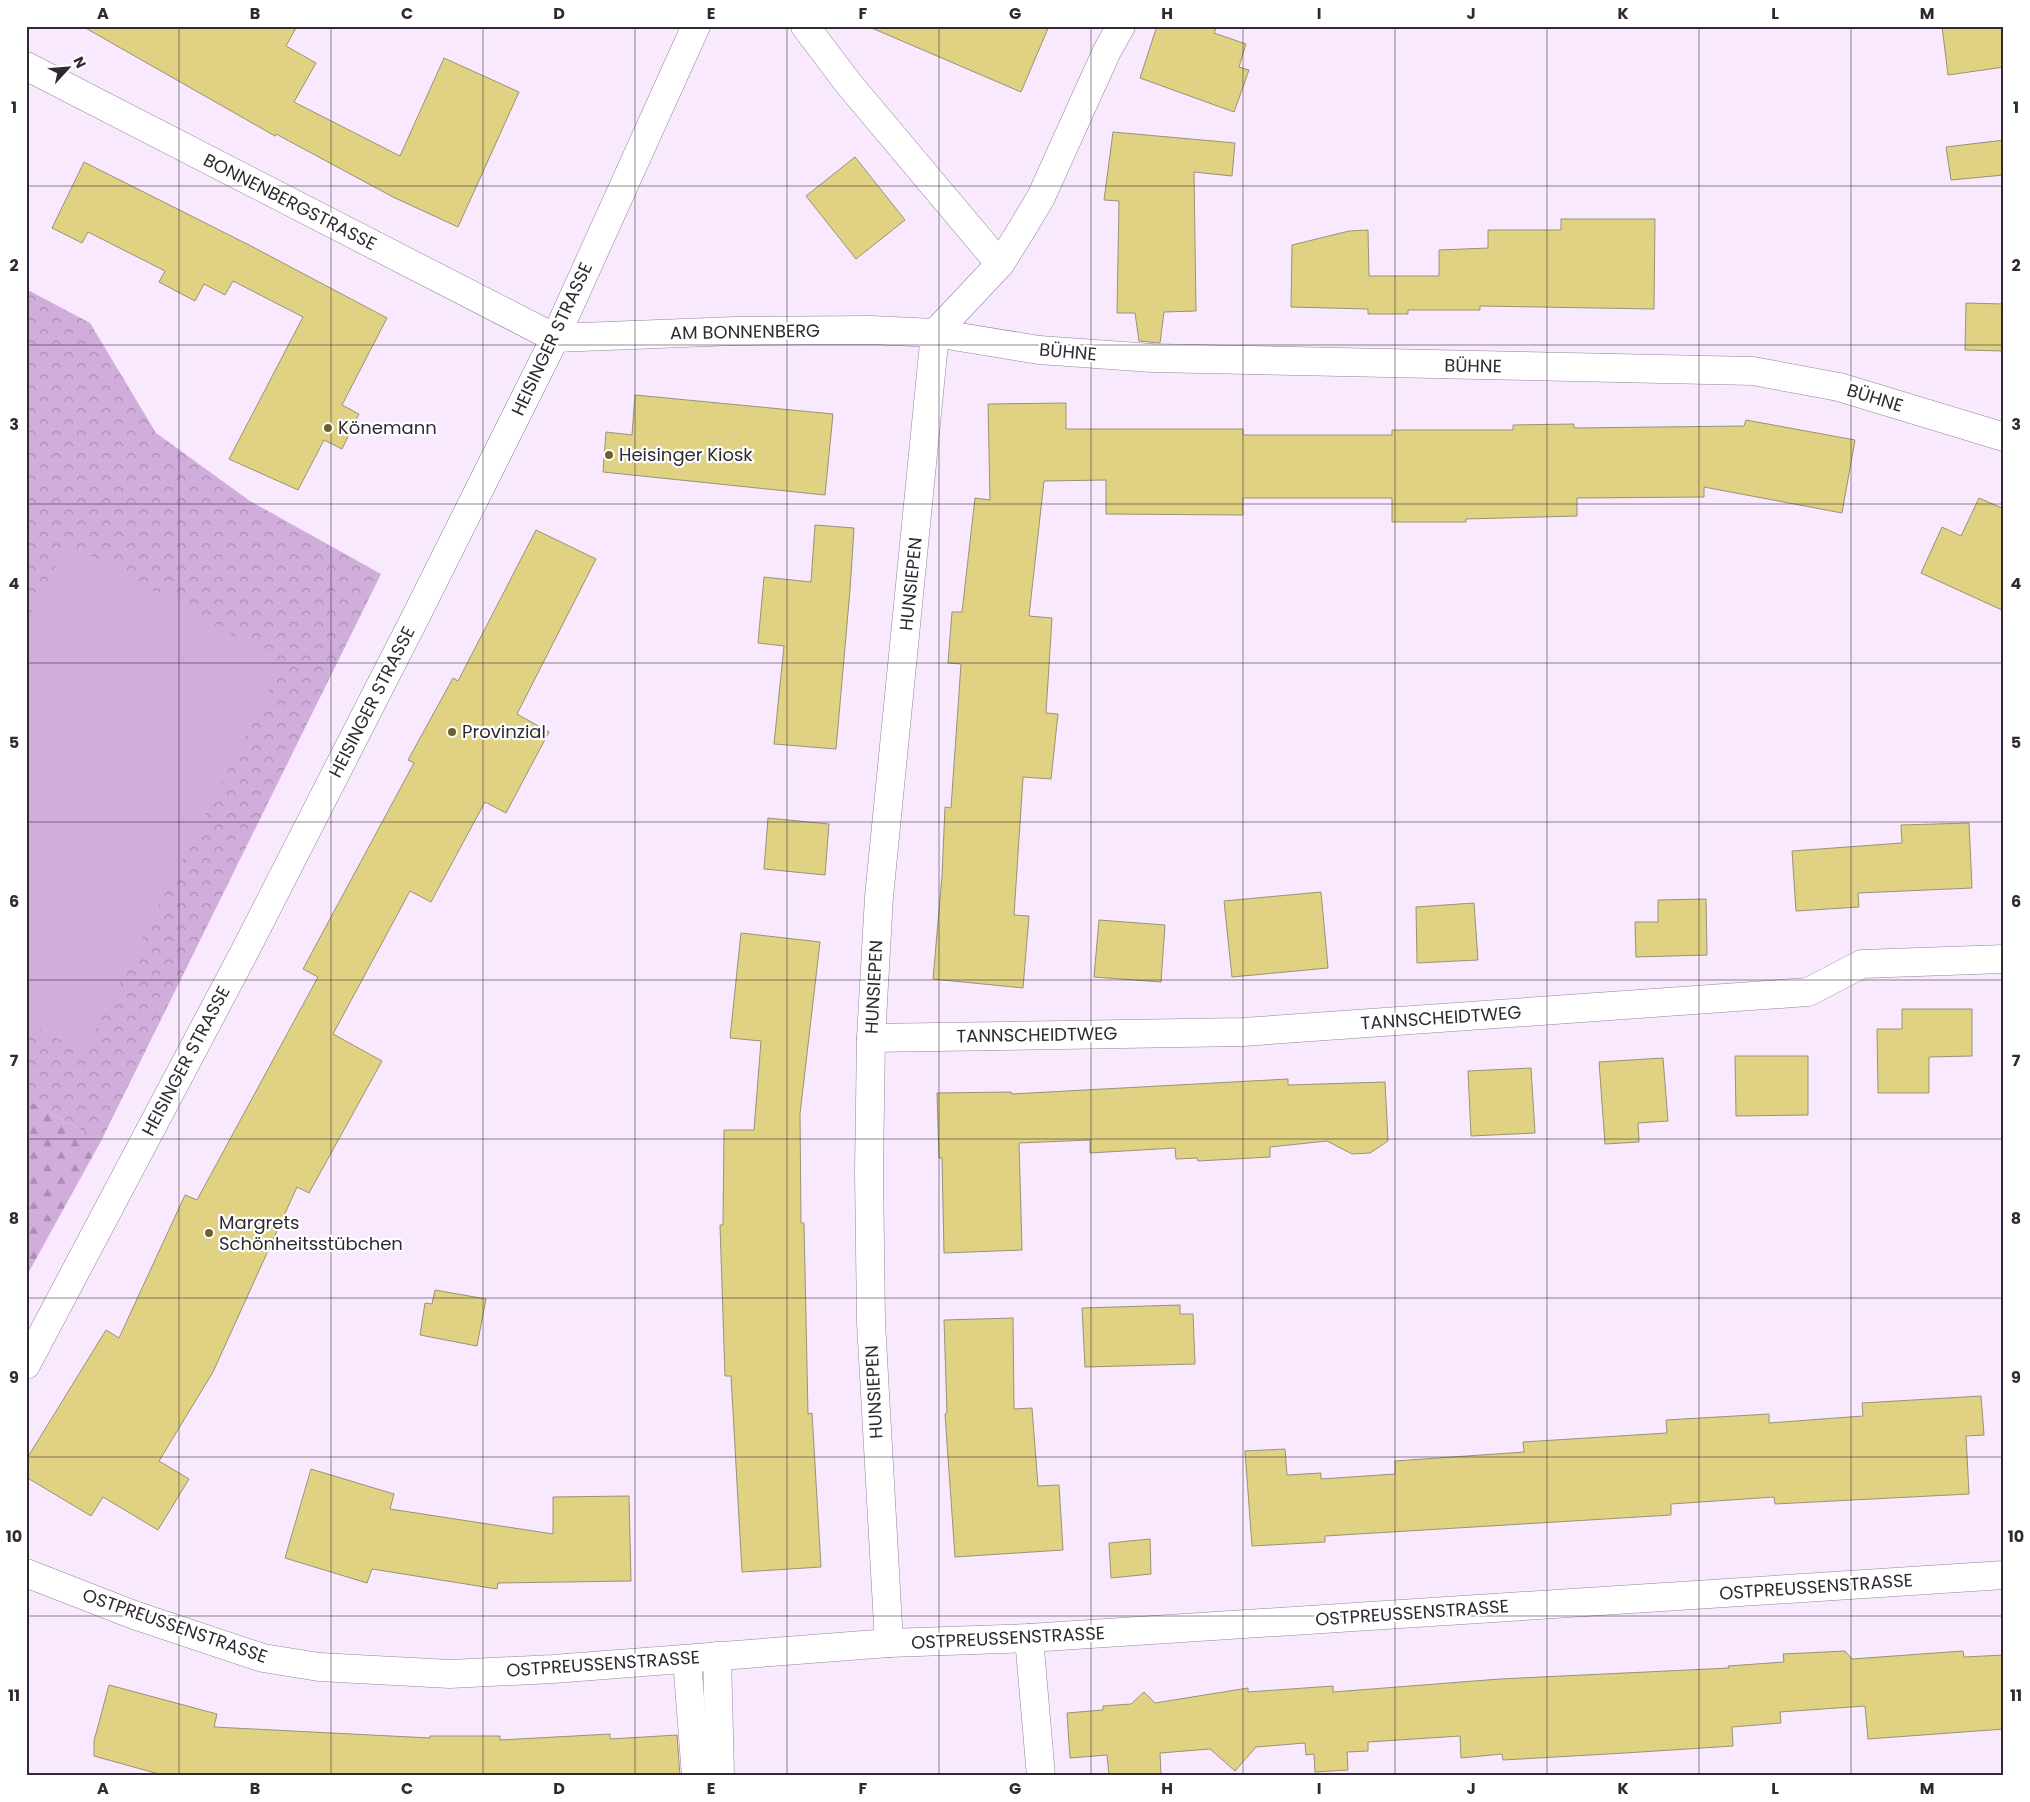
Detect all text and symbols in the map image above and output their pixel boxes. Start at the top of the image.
text: A [97,2,109,25]
text: B [250,2,260,25]
text: C [401,2,413,25]
text: D [553,2,565,25]
text: E [707,2,715,25]
text: F [859,2,868,25]
text: G [1009,2,1021,25]
text: H [1161,2,1173,25]
text: I [1317,2,1321,25]
text: J [1466,2,1476,25]
text: K [1617,2,1629,25]
text: L [1771,2,1779,25]
text: M [1920,2,1934,25]
north arrow [42,42,92,92]
text: N [68,53,91,71]
text: 1 [11,96,17,119]
text: 1 [2013,96,2019,119]
street label: BONNENBERGSTRASSE [199,147,381,256]
text: 2 [9,254,19,277]
text: 2 [2011,254,2021,277]
street label: HEISINGER STRASSE [505,258,598,420]
street label: AM BONNENBERG [670,318,820,345]
street label: BÜHNE [1038,337,1098,366]
street label: BÜHNE [1444,352,1502,379]
street label: BÜHNE [1844,377,1906,418]
text: 3 [9,413,19,436]
text: 3 [2011,413,2021,436]
place label: Könemann [338,415,437,440]
marker: Könemann [322,422,334,434]
place label: Heisinger Kiosk [619,442,753,467]
marker: Heisinger Kiosk [603,449,615,461]
street label: HUNSIEPEN [893,536,928,632]
text: 4 [9,572,20,595]
text: 4 [2011,572,2022,595]
street label: HEISINGER STRASSE [323,622,420,782]
place label: Provinzial [462,719,546,744]
marker: Provinzial [446,726,458,738]
text: 5 [9,731,19,754]
text: 5 [2011,731,2021,754]
text: 6 [9,890,19,913]
text: 6 [2011,890,2021,913]
street label: HUNSIEPEN [859,939,888,1034]
street label: HEISINGER STRASSE [135,981,236,1140]
street label: TANNSCHEIDTWEG [1360,999,1522,1036]
street label: TANNSCHEIDTWEG [956,1021,1118,1048]
text: 7 [10,1049,19,1072]
text: 7 [2012,1049,2021,1072]
text: 8 [9,1207,19,1230]
text: 8 [2011,1207,2021,1230]
place label: Margrets Schönheitsstübchen [219,1210,403,1256]
marker: Margrets Schönheitsstübchen [203,1227,215,1239]
street label: HUNSIEPEN [859,1345,888,1440]
text: 9 [9,1366,19,1389]
text: 9 [2011,1366,2021,1389]
text: 10 [6,1525,22,1548]
text: 10 [2008,1525,2024,1548]
street label: OSTPREUSSENSTRASSE [1718,1567,1914,1606]
street label: OSTPREUSSENSTRASSE [79,1582,271,1669]
street label: OSTPREUSSENSTRASSE [1314,1593,1510,1632]
street label: OSTPREUSSENSTRASSE [910,1620,1105,1655]
street label: OSTPREUSSENSTRASSE [505,1644,701,1683]
text: 11 [8,1684,20,1707]
text: 11 [2010,1684,2022,1707]
text: A [97,1777,109,1800]
text: B [250,1777,260,1800]
text: C [401,1777,413,1800]
text: D [553,1777,565,1800]
text: E [707,1777,715,1800]
text: F [859,1777,868,1800]
text: G [1009,1777,1021,1800]
text: H [1161,1777,1173,1800]
text: I [1317,1777,1321,1800]
text: J [1466,1777,1476,1800]
text: K [1617,1777,1629,1800]
text: L [1771,1777,1779,1800]
text: M [1920,1777,1934,1800]

